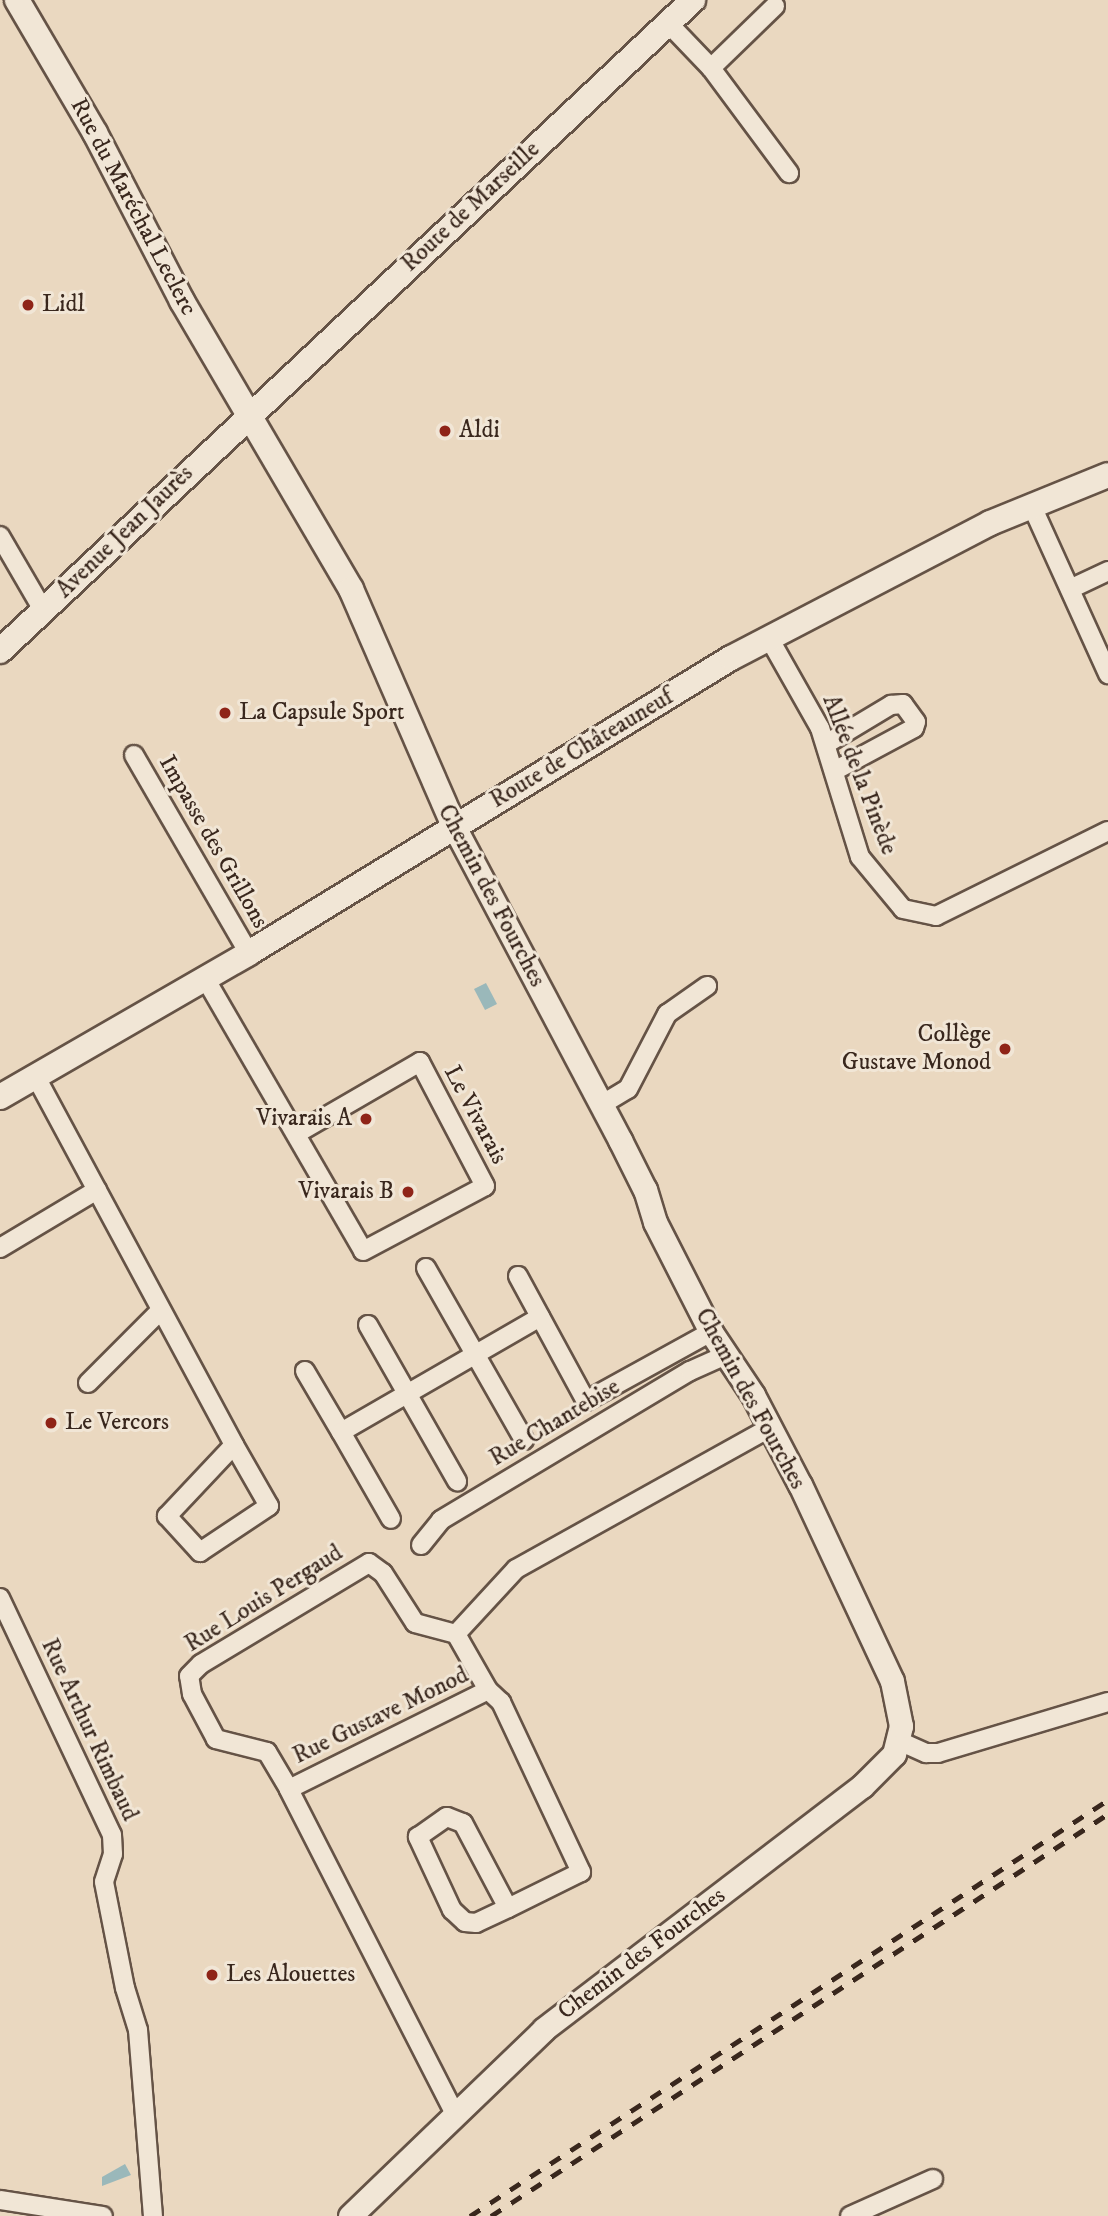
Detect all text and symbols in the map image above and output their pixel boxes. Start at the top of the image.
street label: Rue du Maréchal Leclerc [64,94,202,320]
street label: Route de Marseille [396,136,546,278]
place label: Lidl [42,291,85,319]
marker: Lidl [20,297,36,313]
place label: Aldi [459,417,500,445]
marker: Aldi [437,423,453,439]
street label: Avenue Jean Jaurès [51,459,199,605]
street label: Route de Châteauneuf [485,683,679,815]
street label: Allée de la Pinède [815,691,903,859]
place label: La Capsule Sport [239,699,404,727]
marker: La Capsule Sport [217,705,233,721]
street label: Impasse des Grillons [152,750,274,934]
street label: Chemin des Fourches [431,800,551,992]
place label: Collège Gustave Monod [842,1021,991,1077]
marker: Collège Gustave Monod [997,1041,1013,1057]
street label: Le Vivarais [437,1061,513,1169]
place label: Vivarais A [256,1105,352,1133]
marker: Vivarais A [358,1111,374,1127]
place label: Vivarais B [298,1178,394,1206]
marker: Vivarais B [400,1184,416,1200]
street label: Chemin des Fourches [688,1304,812,1494]
street label: Rue Chantebise [485,1373,625,1473]
place label: Le Vercors [65,1409,169,1437]
marker: Le Vercors [43,1415,59,1431]
street label: Rue Louis Pergaud [180,1539,348,1659]
street label: Rue Arthur Rimbaud [34,1634,144,1826]
street label: Rue Gustave Monod [289,1661,473,1771]
street label: Chemin des Fourches [553,1882,731,2026]
place label: Les Alouettes [226,1961,355,1989]
marker: Les Alouettes [204,1967,220,1983]

